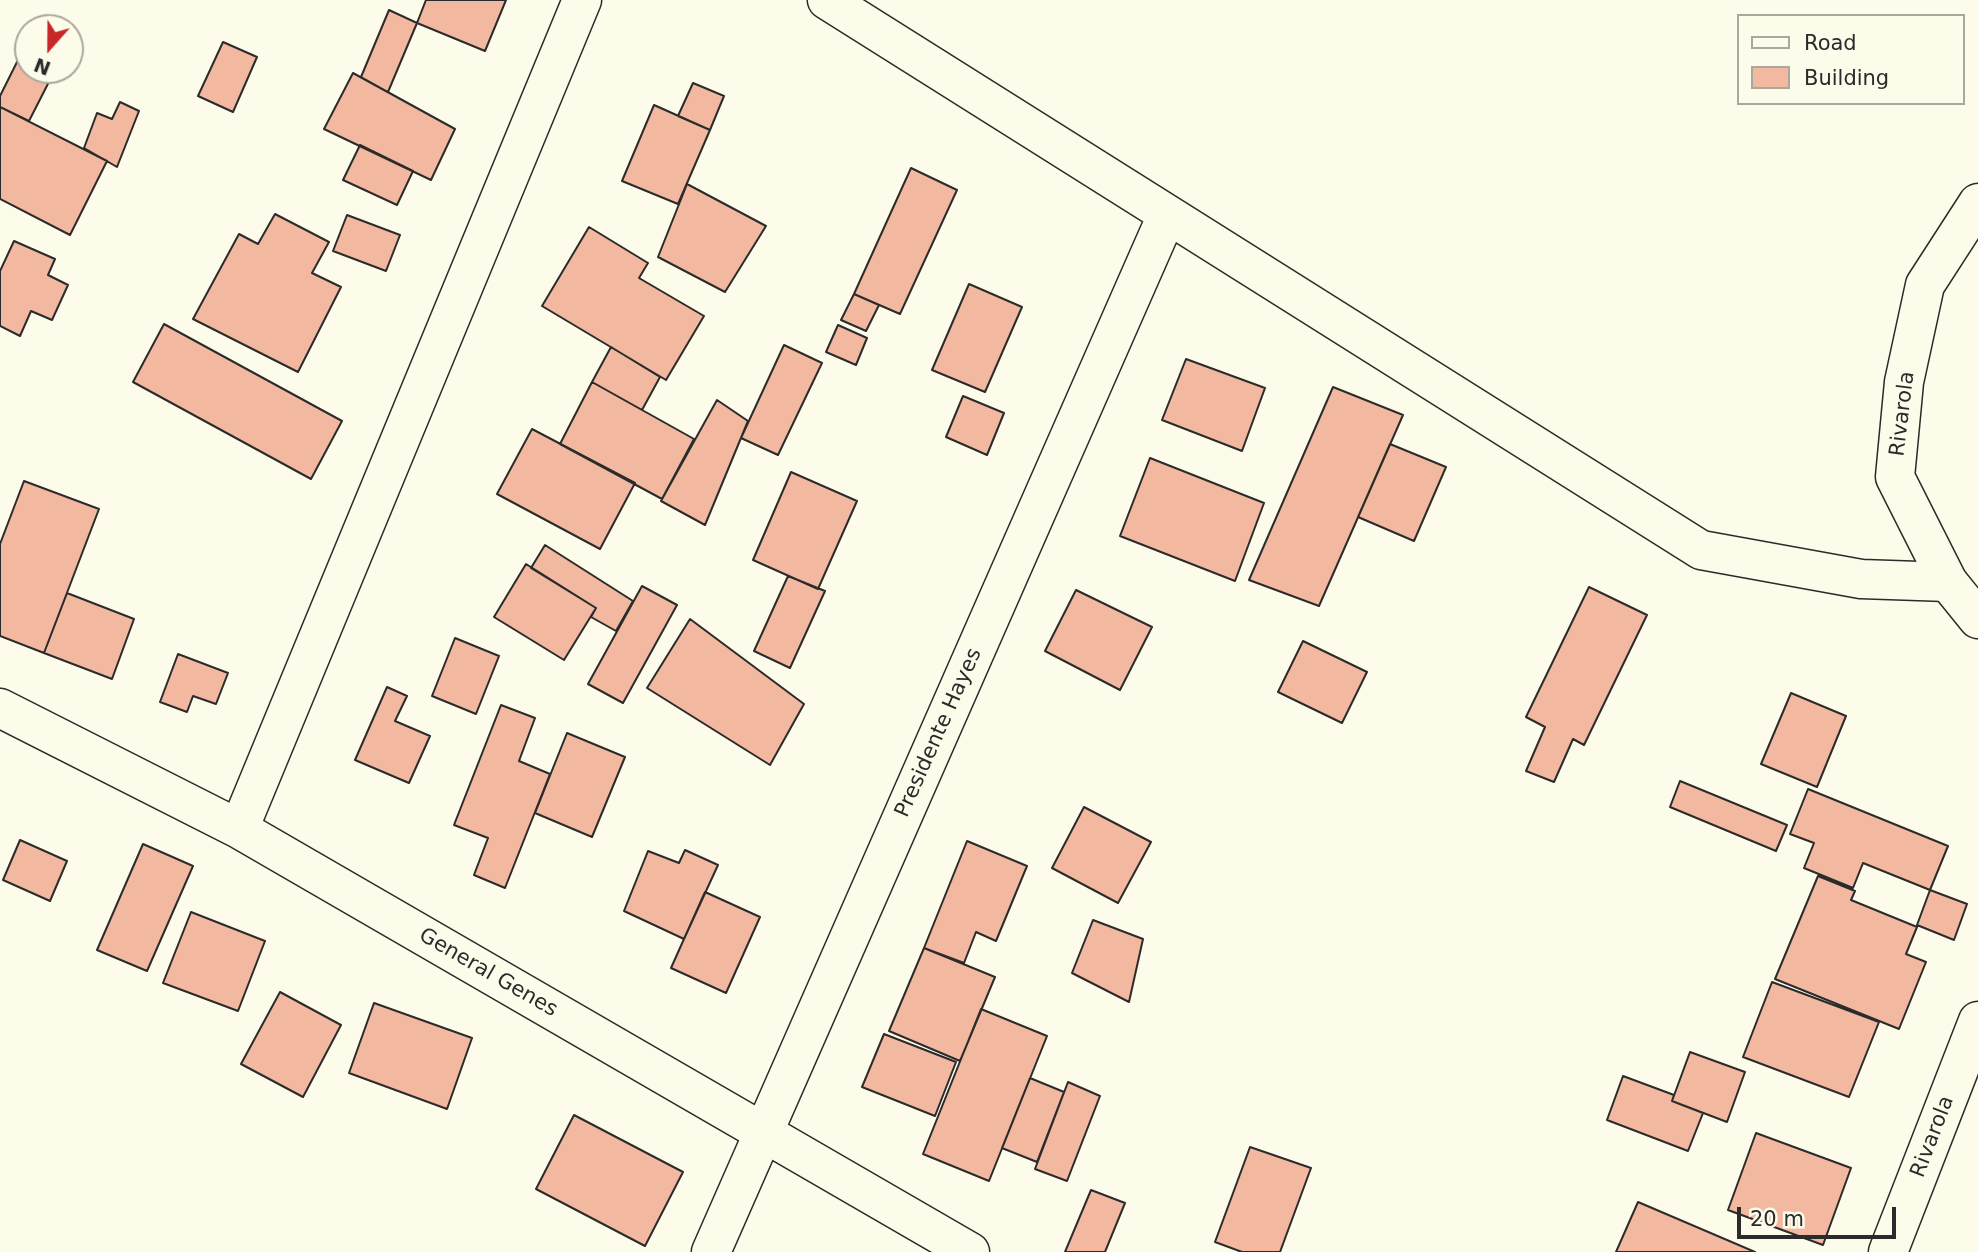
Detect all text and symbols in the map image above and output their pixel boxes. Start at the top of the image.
north arrow [14,14,84,84]
legend [1736,14,1964,105]
text: Road [1804,31,1857,55]
text: N [31,54,54,80]
text: Building [1804,66,1889,90]
street label: Rivarola [1885,370,1921,458]
street label: Presidente Hayes [890,645,988,821]
street label: General Genes [414,923,562,1023]
street label: Rivarola [1906,1093,1960,1181]
scale bar [1740,1192,1899,1236]
text: 20 m [1750,1207,1804,1231]

